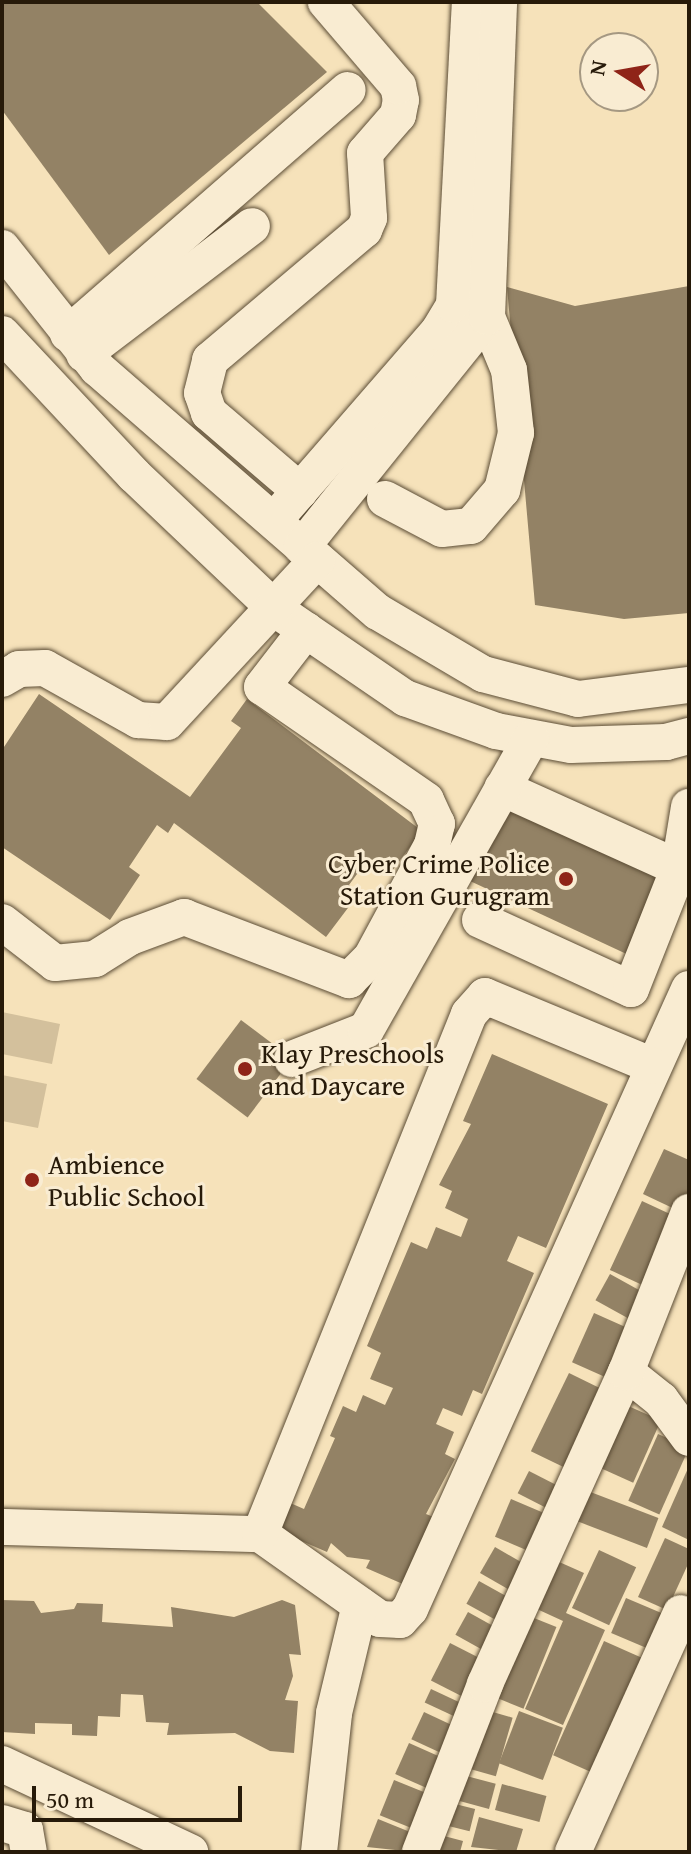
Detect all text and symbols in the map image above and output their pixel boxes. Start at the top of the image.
north arrow [579,32,659,112]
text: N [580,58,615,78]
place label: Cyber Crime Police Station Gurugram [328,846,550,912]
marker: Cyber Crime Police Station Gurugram [557,870,575,888]
place label: Klay Preschools and Daycare [261,1036,444,1102]
marker: Klay Preschools and Daycare [236,1060,254,1078]
place label: Ambience Public School [48,1147,205,1213]
marker: Ambience Public School [23,1171,41,1189]
scale bar [36,1770,246,1820]
text: 50 m [46,1782,94,1817]

